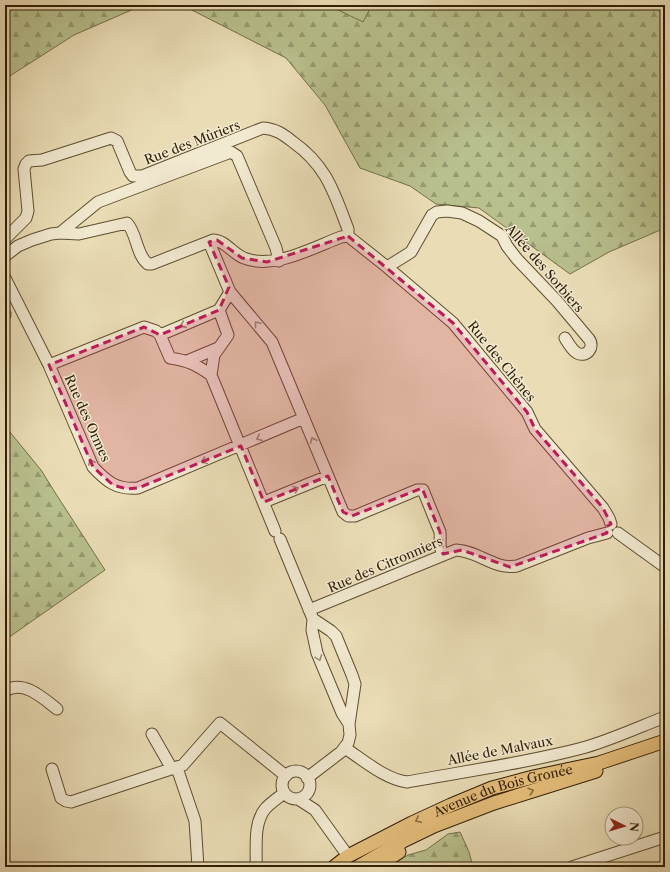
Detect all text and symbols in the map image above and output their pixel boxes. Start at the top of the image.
street label: Rue des Mûriers [142,116,242,168]
street label: Allée des Sorbiers [502,220,588,315]
street label: Rue des Chênes [465,317,540,405]
one-way arrow [179,320,187,328]
one-way arrow [254,321,261,328]
street label: Rue des Ormes [62,372,115,464]
one-way arrow [256,433,263,441]
one-way arrow [309,437,317,444]
one-way arrow [201,456,208,464]
one-way arrow [88,458,96,466]
one-way arrow [293,486,300,494]
street label: Rue des Citronniers [325,532,445,595]
one-way arrow [314,654,322,661]
street label: Allée de Malvaux [445,732,554,768]
street label: Avenue du Bois Gronée [430,761,574,821]
one-way arrow [527,788,534,796]
north arrow [604,806,644,846]
one-way arrow [414,815,422,823]
text: N [627,821,641,833]

